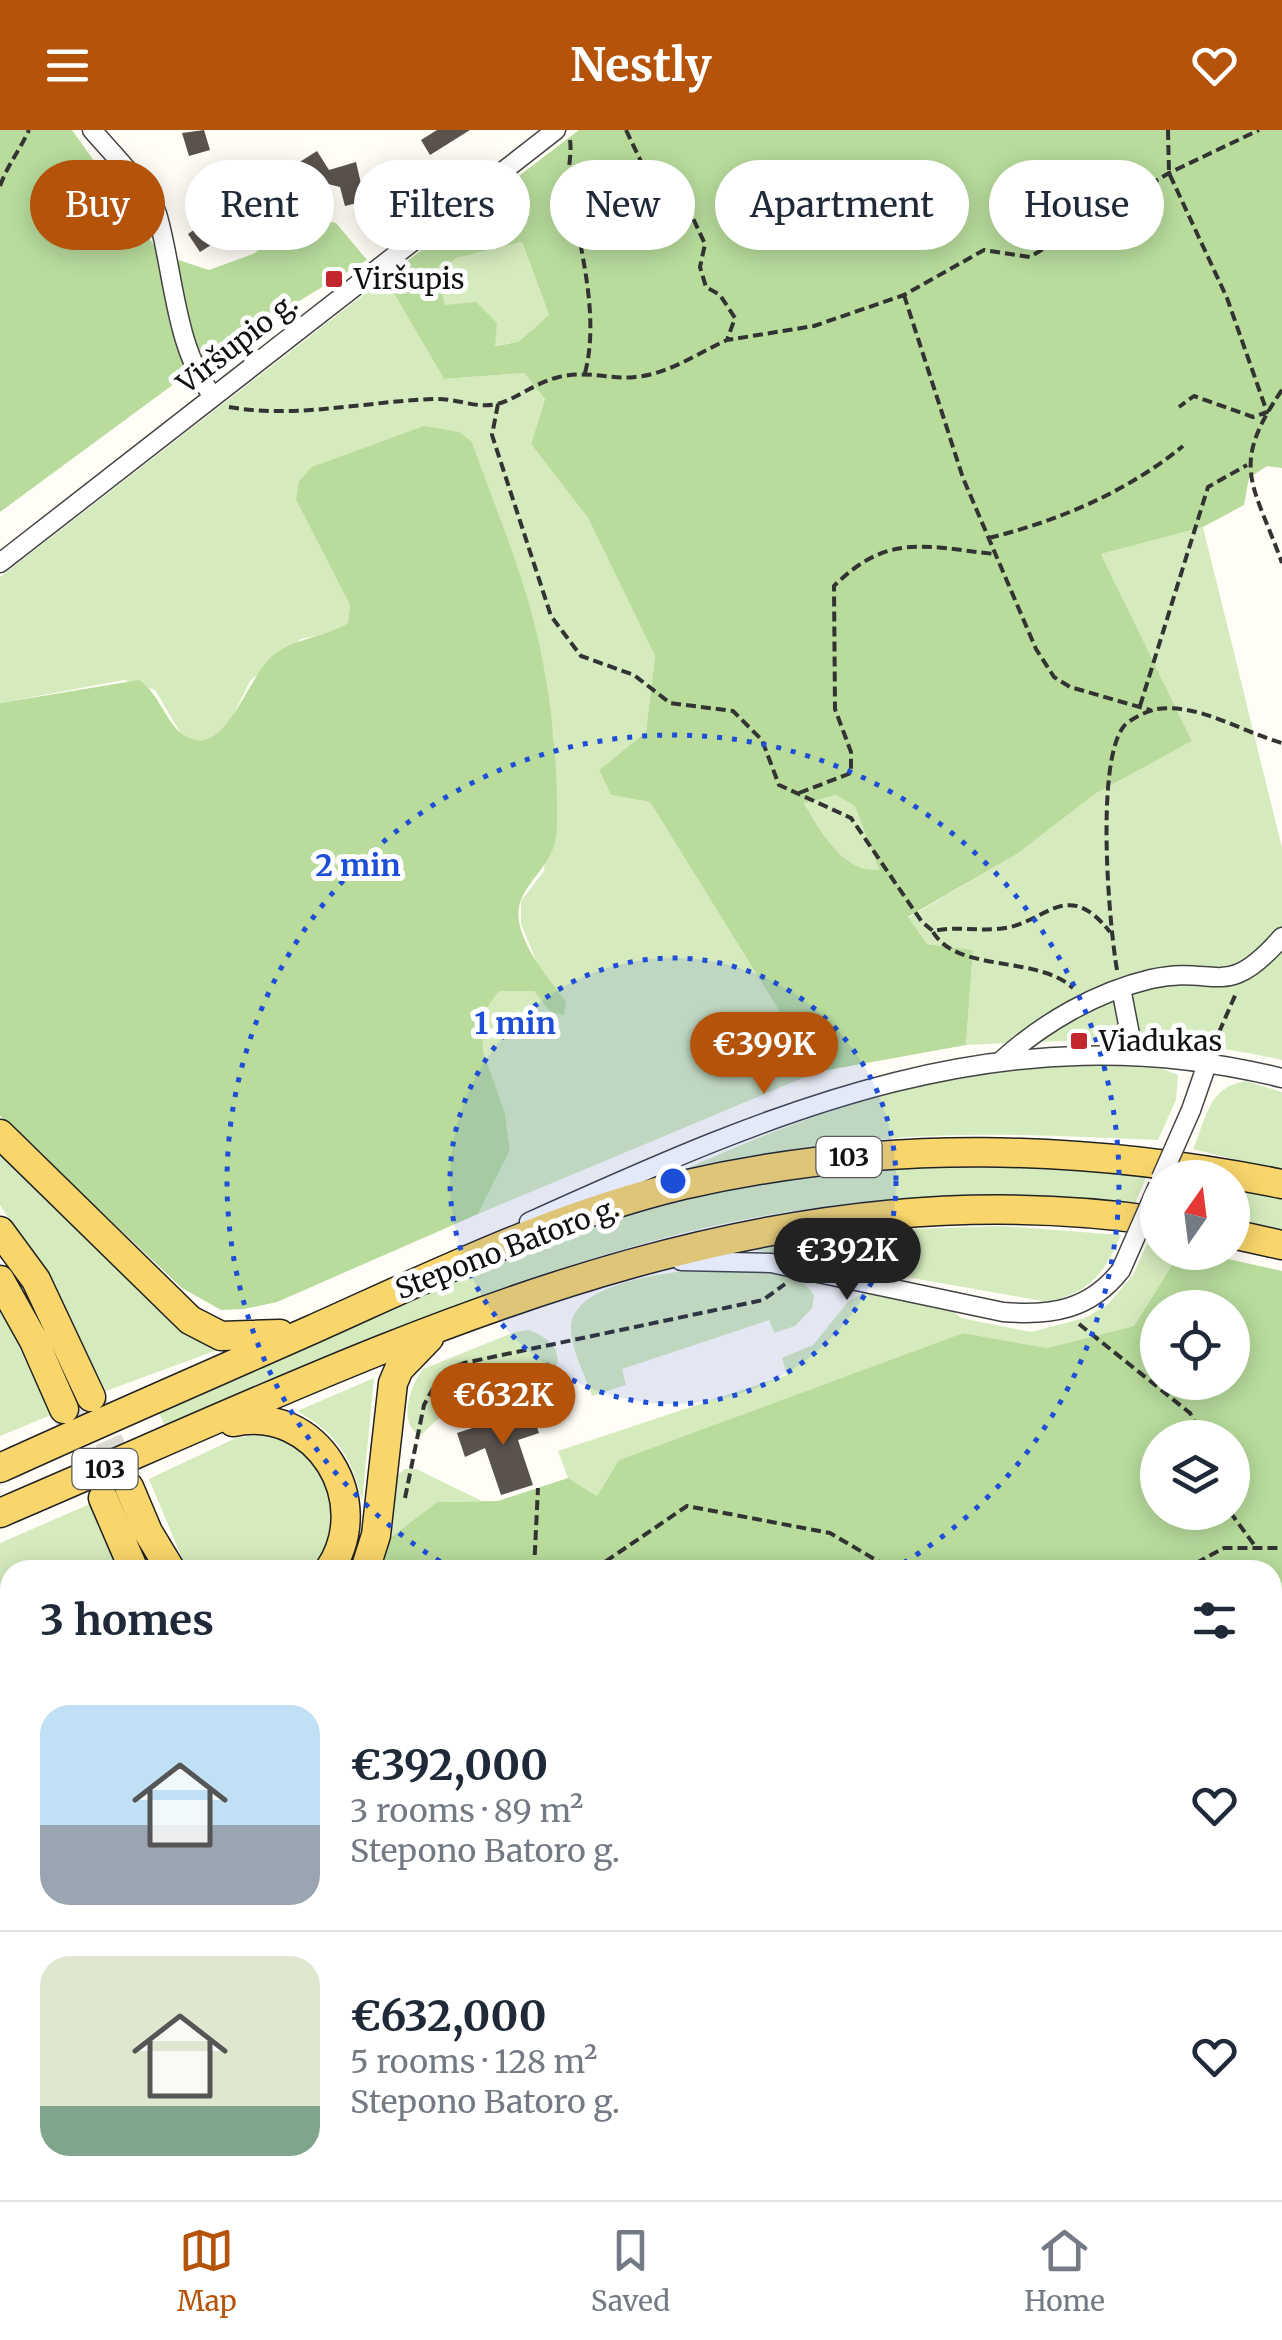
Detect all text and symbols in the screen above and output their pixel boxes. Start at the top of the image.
text: Nestly [570,37,712,93]
icon: menu [40,38,95,93]
icon: heart [1187,38,1242,93]
chip: Buy [30,160,165,250]
chip: Rent [185,160,334,250]
chip: Filters [354,160,530,250]
chip: New [550,160,695,250]
chip: Apartment [715,160,969,250]
chip: House [989,160,1164,250]
place label: Viršupis [353,261,465,297]
marker: Viršupis [323,268,345,290]
street label: Viršupio g. [169,285,304,402]
text: 2 min [315,846,401,884]
text: 1 min [474,1004,556,1042]
pin: €399K [694,1012,834,1097]
place label: Viadukas [1098,1023,1222,1059]
text: €399K [712,1024,816,1064]
marker: Viadukas [1068,1030,1090,1052]
road number: 103 [816,1137,882,1177]
north arrow [1140,1160,1250,1270]
map controls [1140,1160,1250,1530]
centre of rings [655,1163,691,1199]
street label: Stepono Batoro g. [390,1189,624,1307]
pin: €392K [777,1218,917,1303]
text: €392K [796,1230,898,1270]
button: locate [1140,1290,1250,1400]
pin: €632K [433,1363,573,1448]
text: €632K [452,1375,554,1415]
button: layers [1140,1420,1250,1530]
road number: 103 [72,1449,138,1489]
icon: filters [1187,1593,1242,1648]
text: 3 homes [40,1594,214,1646]
text: €392,000 [350,1739,548,1791]
icon: home [120,1745,240,1865]
icon: heart [1187,1778,1242,1833]
text: 3 rooms · 89 m² [350,1791,583,1831]
text: Stepono Batoro g. [350,1831,620,1871]
text: €632,000 [350,1990,546,2042]
icon: home [120,1996,240,2116]
icon: heart [1187,2029,1242,2084]
text: 5 rooms · 128 m² [350,2042,597,2082]
text: Stepono Batoro g. [350,2082,620,2122]
tab: Map [177,2223,237,2319]
tab: Saved [591,2223,670,2319]
tab: Home [1024,2223,1105,2319]

